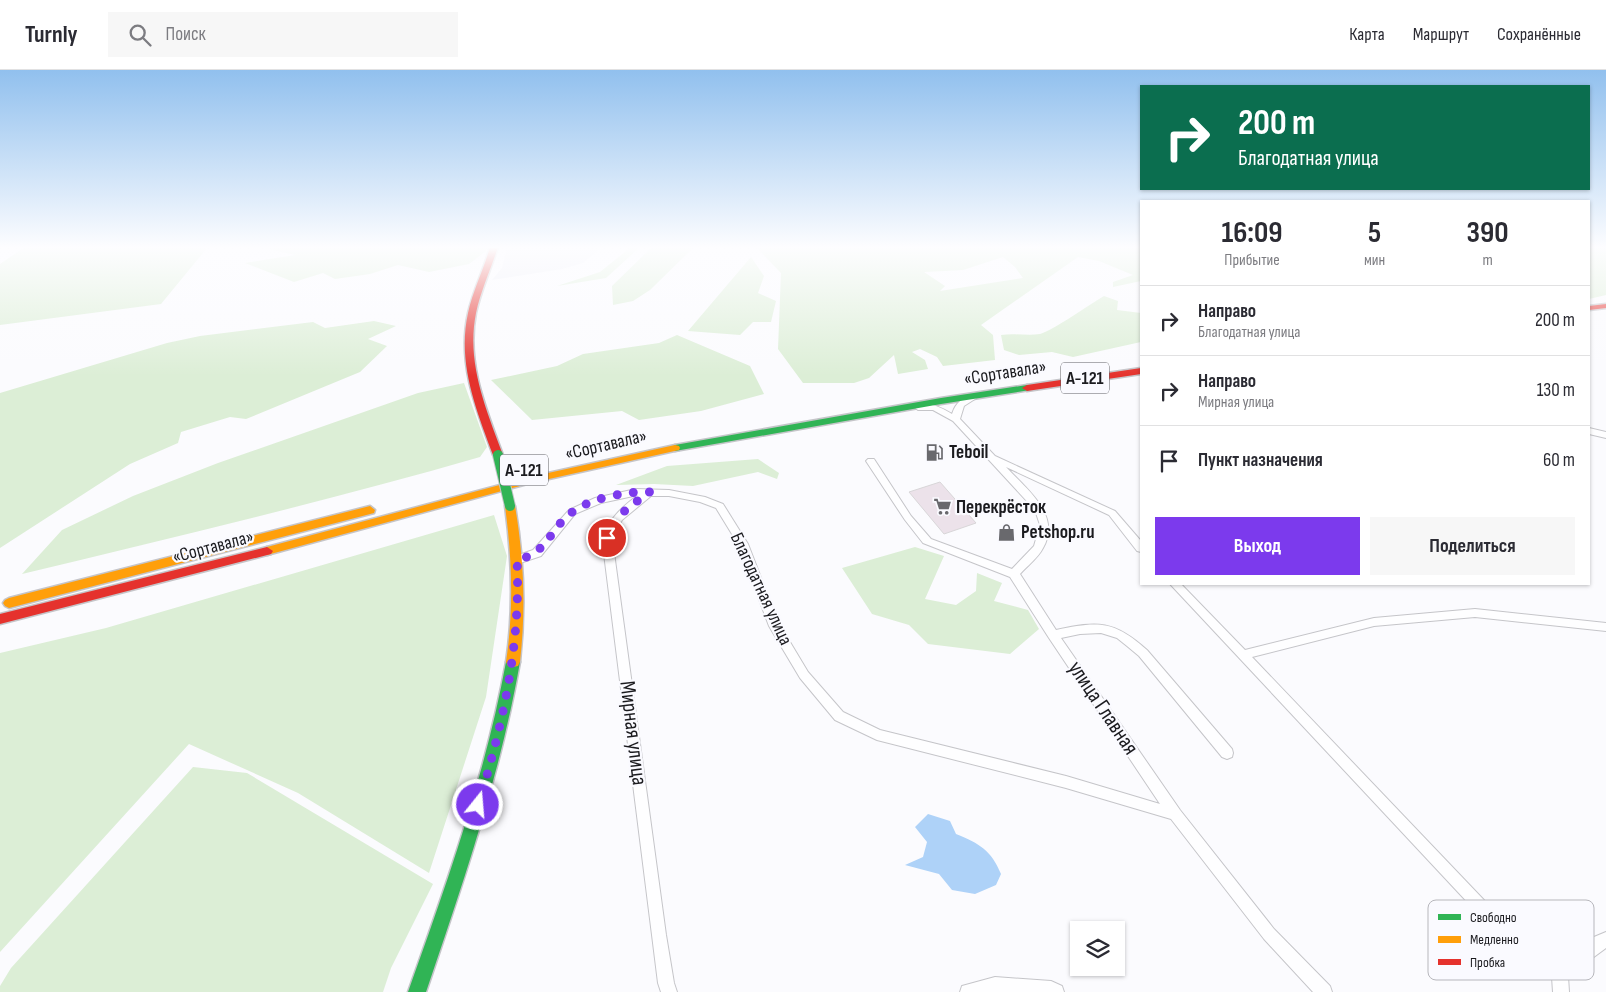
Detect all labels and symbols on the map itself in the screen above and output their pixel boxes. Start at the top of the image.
street label: «Сортавала» [962,355,1048,391]
road number: А-121 [1061,362,1109,394]
street label: «Сортавала» [563,424,649,466]
place label: Teboil [949,441,988,464]
fuel station icon: Teboil [925,442,945,462]
road number: А-121 [500,454,548,486]
place label: Перекрёсток [956,496,1046,519]
supermarket icon: Перекрёсток [932,497,952,517]
pin [586,517,628,559]
place label: Petshop.ru [1021,521,1095,544]
shop icon: Petshop.ru [997,522,1017,542]
street label: «Сортавала» [170,525,256,569]
street label: Благодатная улица [725,529,797,649]
street label: улица Главная [1062,656,1144,760]
street label: Мирная улица [613,679,653,787]
position arrow [451,778,503,830]
legend [1428,900,1594,980]
text: Свободно [1470,909,1517,926]
text: Медленно [1470,931,1519,948]
text: Пробка [1470,954,1505,971]

